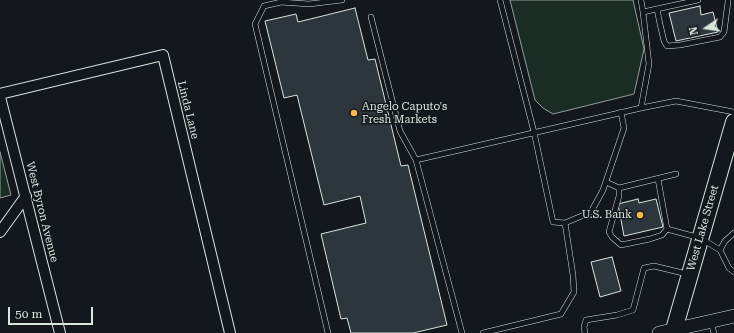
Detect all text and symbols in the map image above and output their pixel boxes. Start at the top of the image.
north arrow [686,8,726,48]
text: N [687,25,701,36]
street label: Linda Lane [174,80,202,140]
place label: Angelo Caputo's Fresh Markets [362,100,447,126]
marker: Angelo Caputo's Fresh Markets [349,108,359,118]
street label: West Byron Avenue [23,160,61,264]
street label: West Lake Street [684,184,722,272]
place label: U.S. Bank [582,208,632,222]
marker: U.S. Bank [635,210,645,220]
scale bar [10,299,95,325]
text: 50 m [15,307,42,321]

